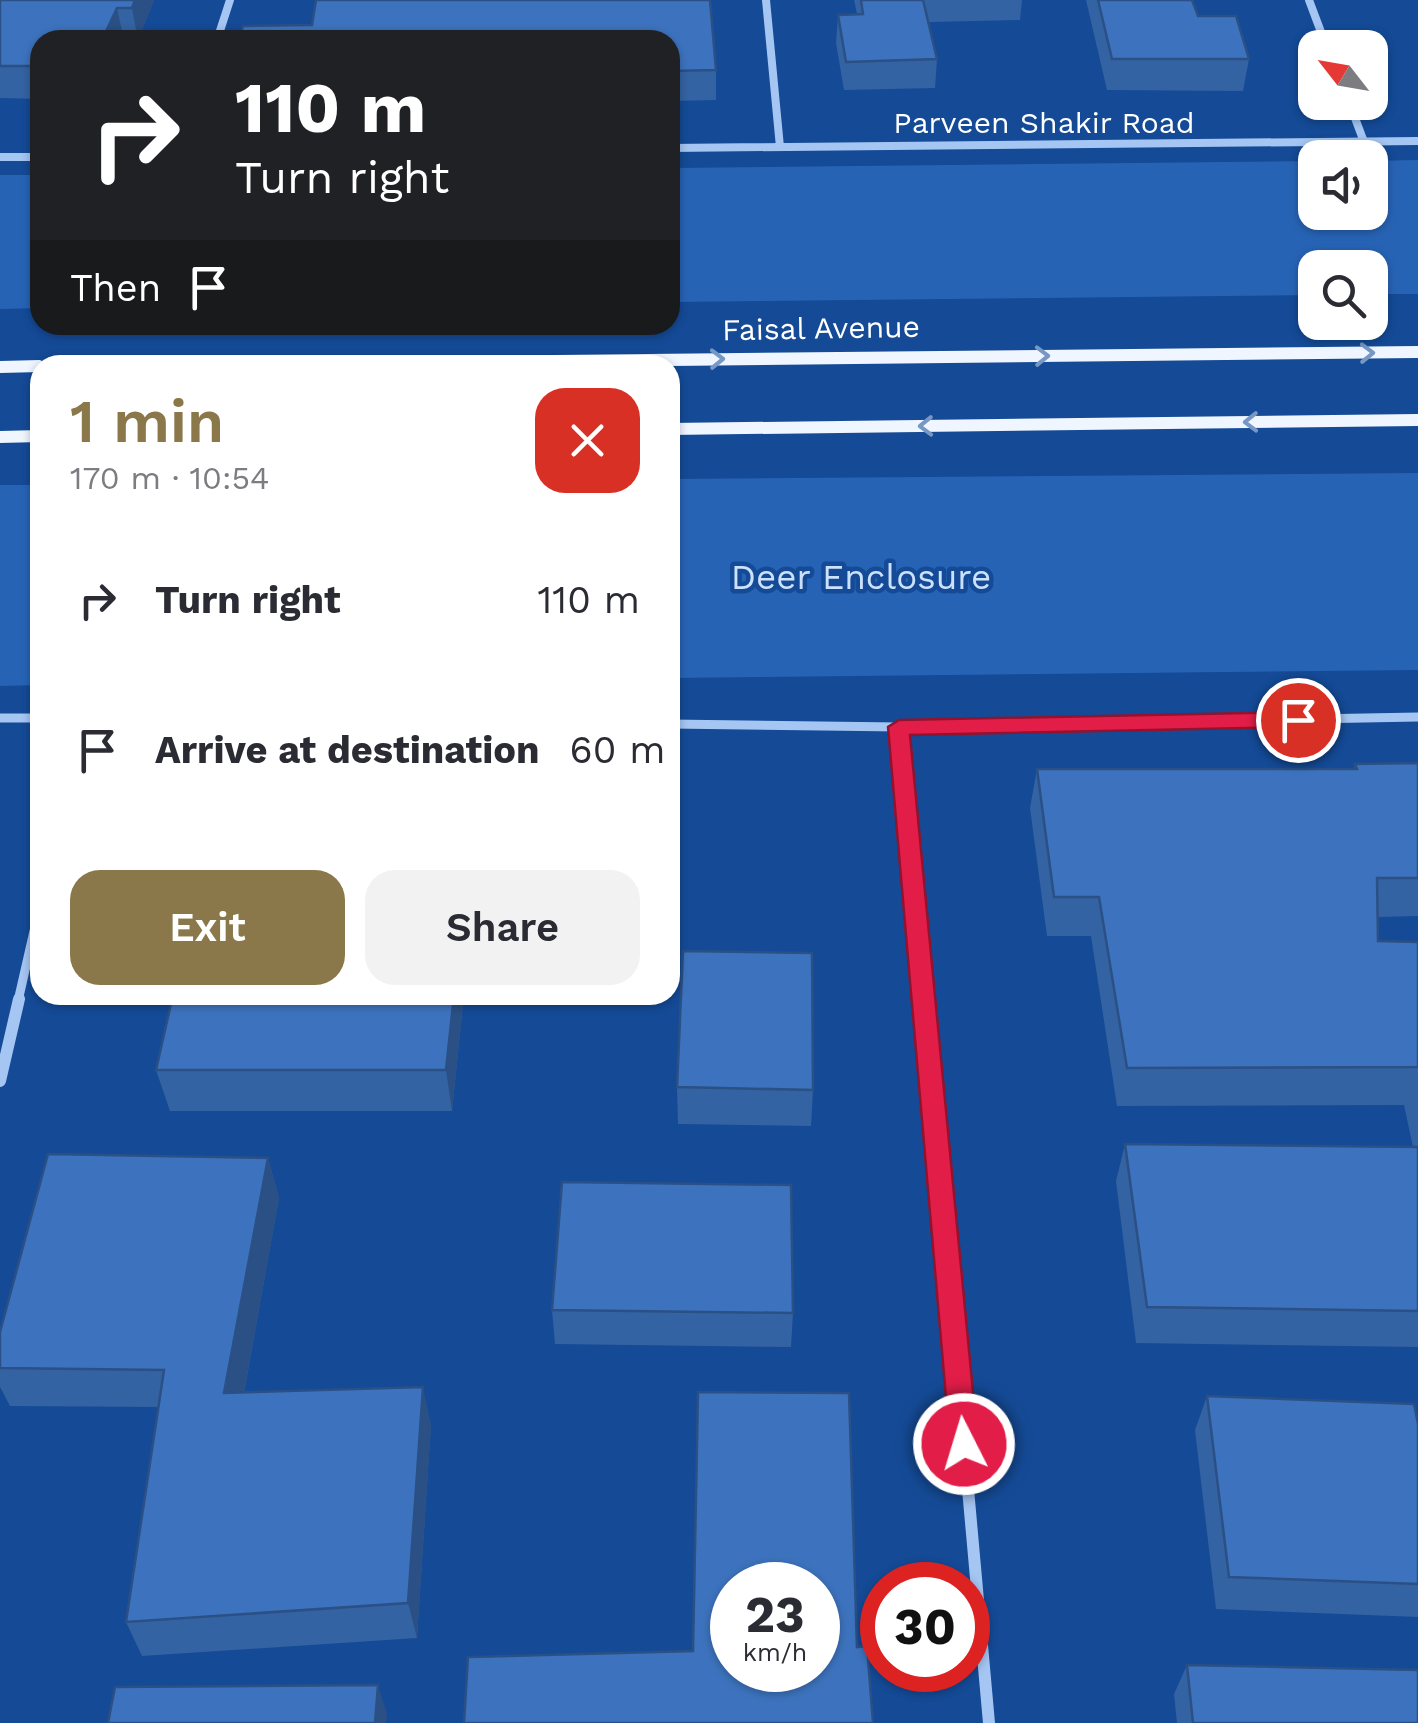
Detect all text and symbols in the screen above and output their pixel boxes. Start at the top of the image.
north arrow [1298,30,1388,120]
map controls [1298,30,1388,340]
text: 110 m [235,67,426,149]
icon: right [70,70,200,200]
street label: Parveen Shakir Road [893,105,1195,140]
button: sound [1298,140,1388,230]
text: Turn right [235,151,449,204]
button: search [1298,250,1388,340]
icon: arrive [181,260,236,315]
text: Then [70,266,161,310]
street label: Faisal Avenue [722,309,920,347]
one-way arrow [1359,342,1375,363]
one-way arrow [1034,345,1050,367]
one-way arrow [710,348,725,370]
text: 1 min [70,386,224,457]
button: close [535,388,640,493]
one-way arrow [1242,412,1258,433]
one-way arrow [917,415,932,437]
text: 170 m · 10:54 [70,459,270,497]
park label: Deer Enclosure [731,556,991,598]
icon: right [70,573,125,628]
text: Turn right [155,578,341,622]
text: 110 m [538,578,640,622]
pin [1256,678,1341,763]
icon: arrive [1271,693,1326,748]
icon: arrive [70,723,125,778]
text: Arrive at destination [155,728,540,772]
text: 60 m [570,728,665,772]
button: Exit [70,870,345,985]
button: Share [365,870,640,985]
position arrow [912,1392,1016,1496]
speed limit sign: 30 [860,1562,990,1692]
text: 23 [745,1585,805,1644]
text: km/h [743,1638,807,1667]

